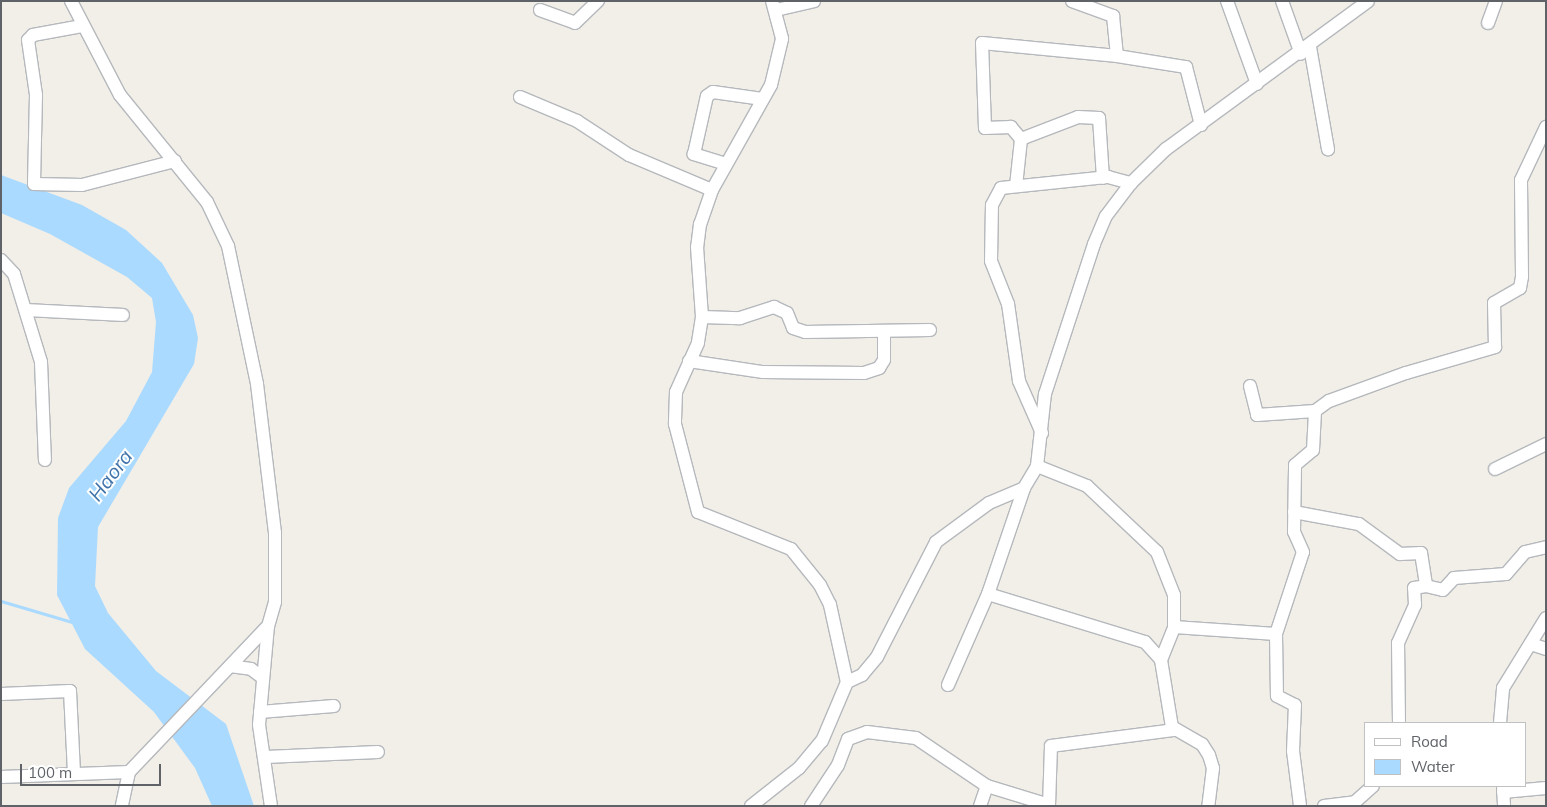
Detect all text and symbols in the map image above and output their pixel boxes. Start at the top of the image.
water label: Haora [83,445,137,505]
legend [1364,722,1527,787]
text: Road [1411,732,1448,751]
scale bar [22,754,164,786]
text: Water [1411,757,1455,776]
text: 100 m [28,763,72,782]

